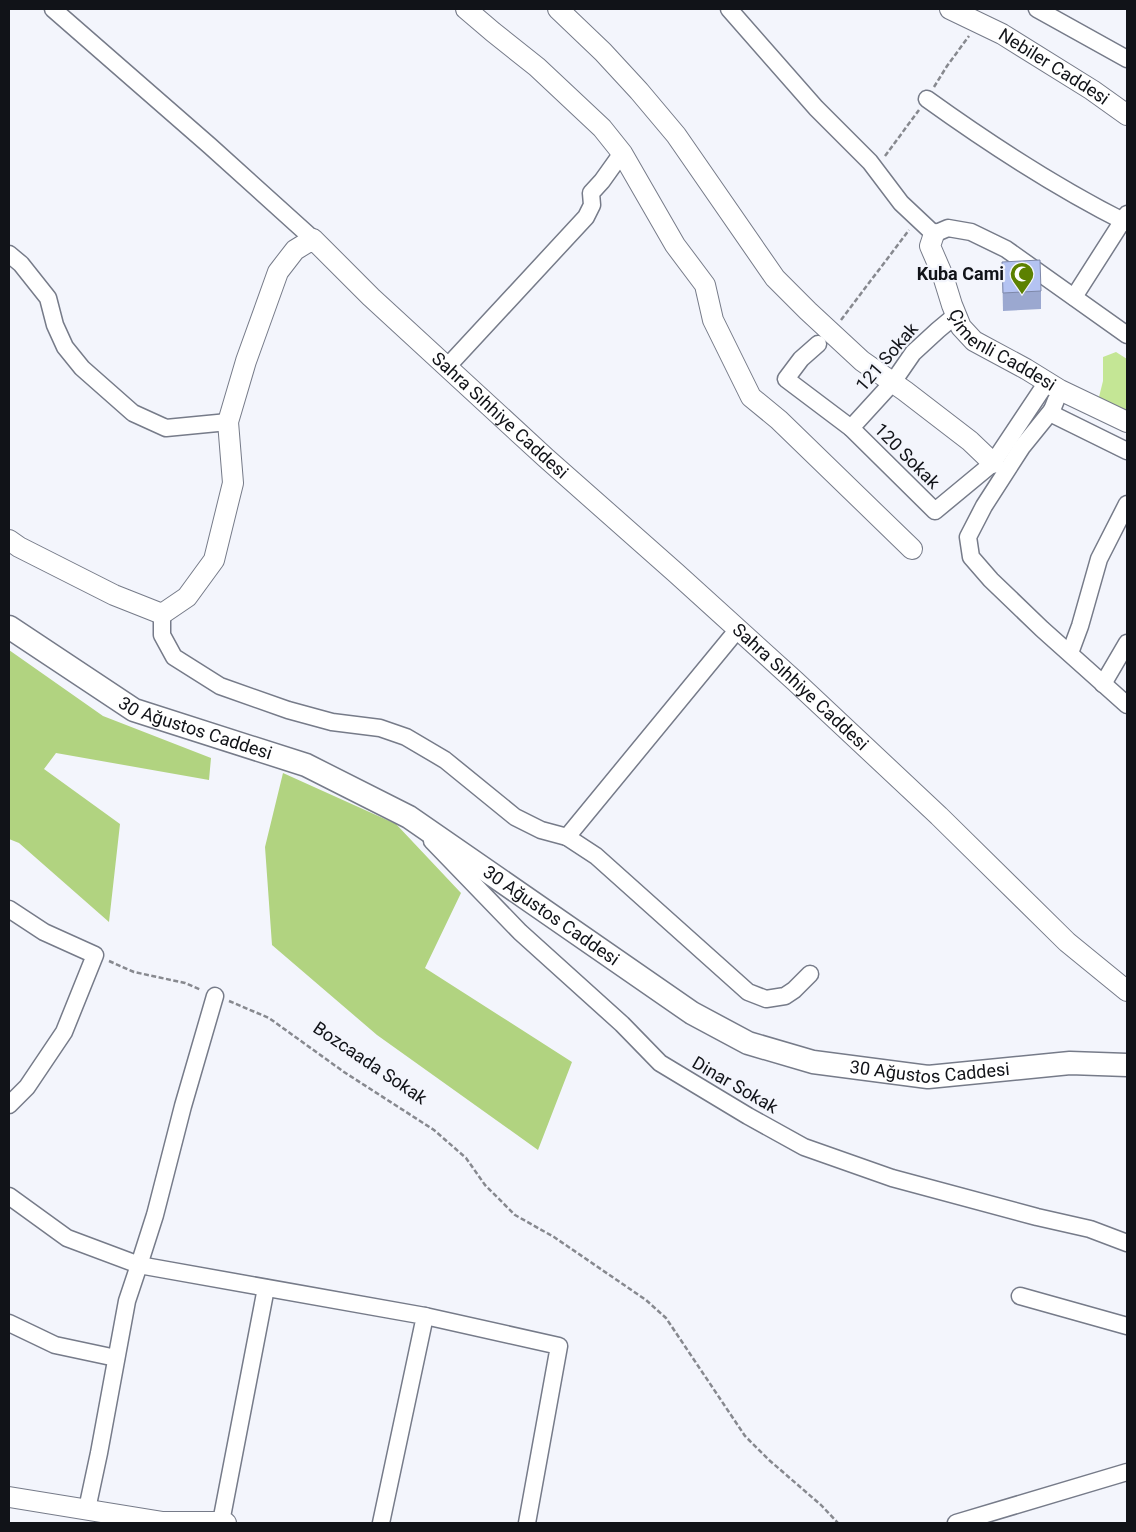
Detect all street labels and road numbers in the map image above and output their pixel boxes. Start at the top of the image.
street label: Nebiler Caddesi [995,24,1113,109]
street label: Çimenli Caddesi [945,306,1060,395]
street label: 121 Sokak [851,318,923,395]
street label: Sahra Sıhhiye Caddesi [428,347,573,483]
street label: 120 Sokak [870,419,945,493]
street label: Sahra Sıhhiye Caddesi [729,619,873,754]
street label: 30 Ağustos Caddesi [115,692,275,763]
street label: 30 Ağustos Caddesi [479,861,624,969]
street label: Bozcaada Sokak [309,1017,432,1109]
street label: Dinar Sokak [689,1052,783,1118]
street label: 30 Ağustos Caddesi [849,1056,1010,1087]

